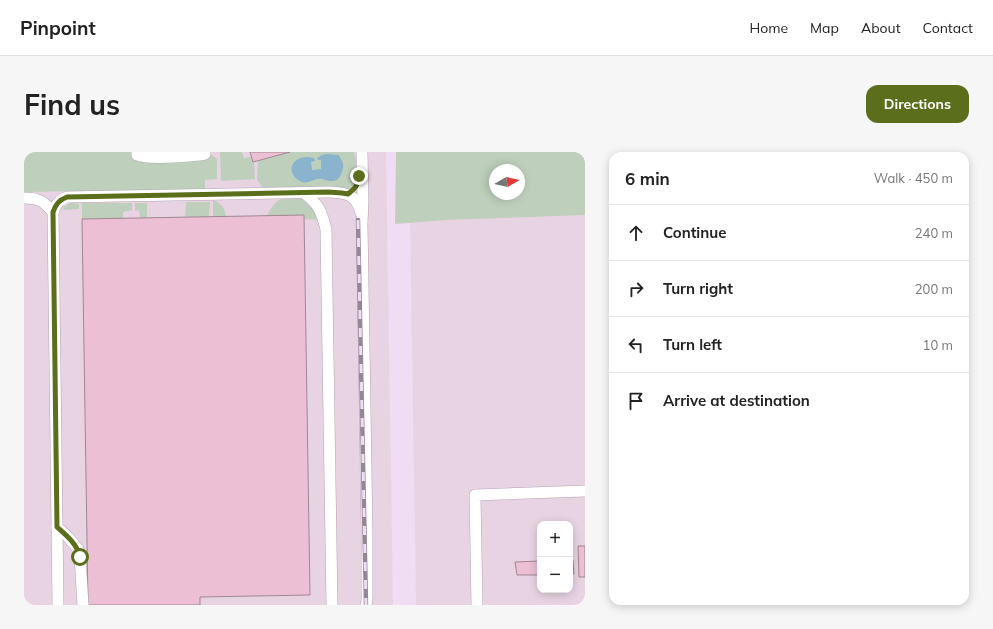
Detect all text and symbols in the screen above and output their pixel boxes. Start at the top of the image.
text: Pinpoint [20,16,96,40]
text: Home [749,19,788,37]
text: Map [810,19,839,37]
text: About [861,19,901,37]
text: Contact [923,19,973,37]
button: Directions [866,85,969,123]
text: Find us [24,87,120,122]
north arrow [489,164,525,200]
route end [350,167,368,185]
text: 6 min [625,168,670,189]
text: Walk · 450 m [874,170,953,186]
icon: ahead [625,222,647,244]
text: Continue [663,223,726,242]
text: 240 m [915,225,953,241]
icon: right [625,278,647,300]
text: Turn right [663,279,733,298]
text: 200 m [915,281,953,297]
icon: left [625,334,647,356]
text: Turn left [663,335,722,354]
text: 10 m [923,337,953,353]
icon: arrive [625,390,647,412]
text: Arrive at destination [663,391,810,410]
map controls [537,521,573,593]
button: + [537,521,573,557]
route start [71,548,89,566]
button: − [537,557,573,593]

